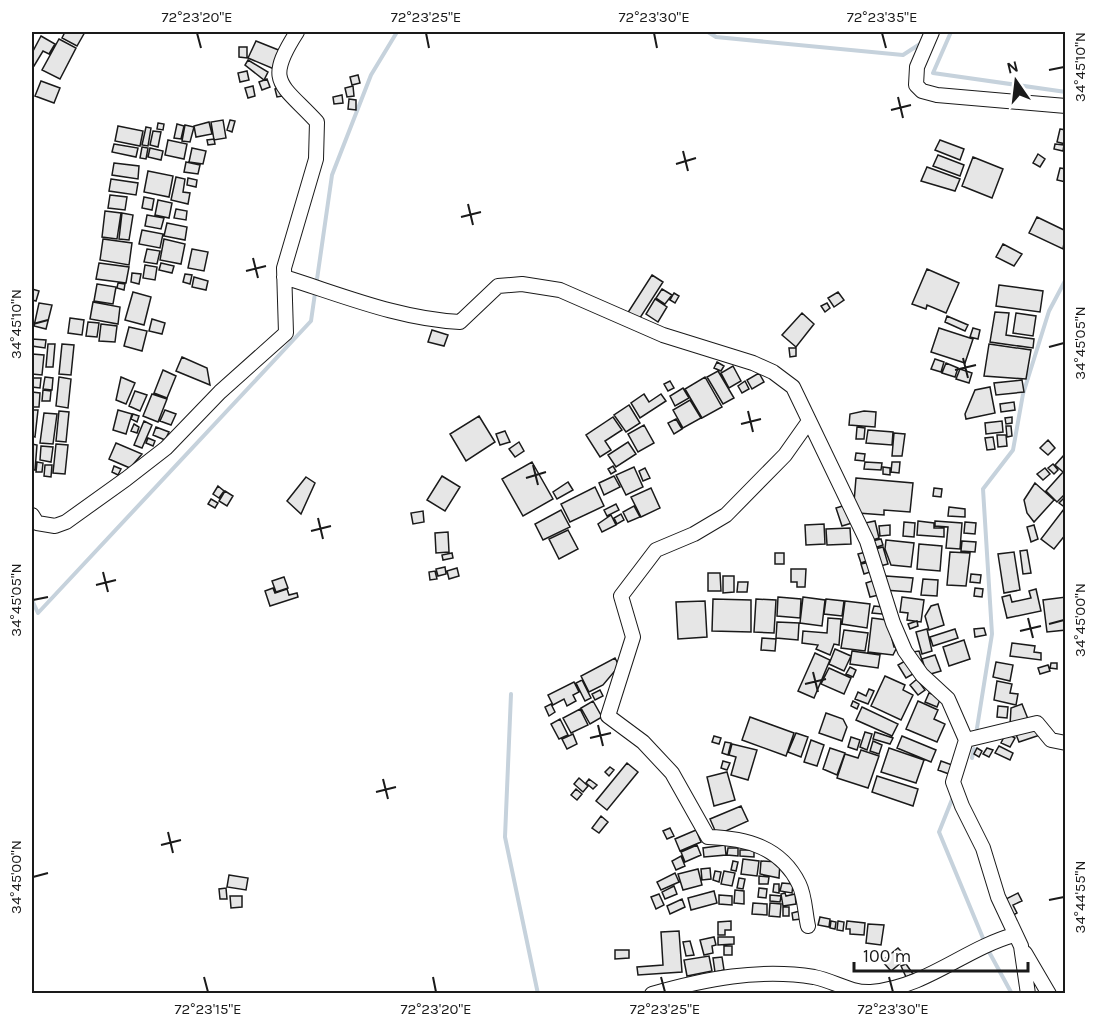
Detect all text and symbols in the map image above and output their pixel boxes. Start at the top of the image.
text: 72°23'20"E [161,8,233,26]
text: 72°23'25"E [391,8,461,26]
text: 72°23'30"E [618,8,690,26]
text: 72°23'35"E [847,8,917,26]
text: 34°45'10"N [1071,32,1089,102]
north arrow [986,51,1046,111]
text: N [1005,56,1020,78]
text: 34°45'10"N [7,289,25,359]
text: 34°45'05"N [1071,306,1089,380]
text: 34°45'05"N [7,563,25,637]
text: 34°45'00"N [1071,583,1089,657]
text: 34°45'00"N [7,840,25,914]
text: 34°44'55"N [1071,861,1089,933]
scale bar [854,935,1028,973]
text: 100 m [863,945,911,967]
text: 72°23'15"E [175,1000,241,1018]
text: 72°23'20"E [400,1000,472,1018]
text: 72°23'25"E [630,1000,700,1018]
text: 72°23'30"E [857,1000,929,1018]

